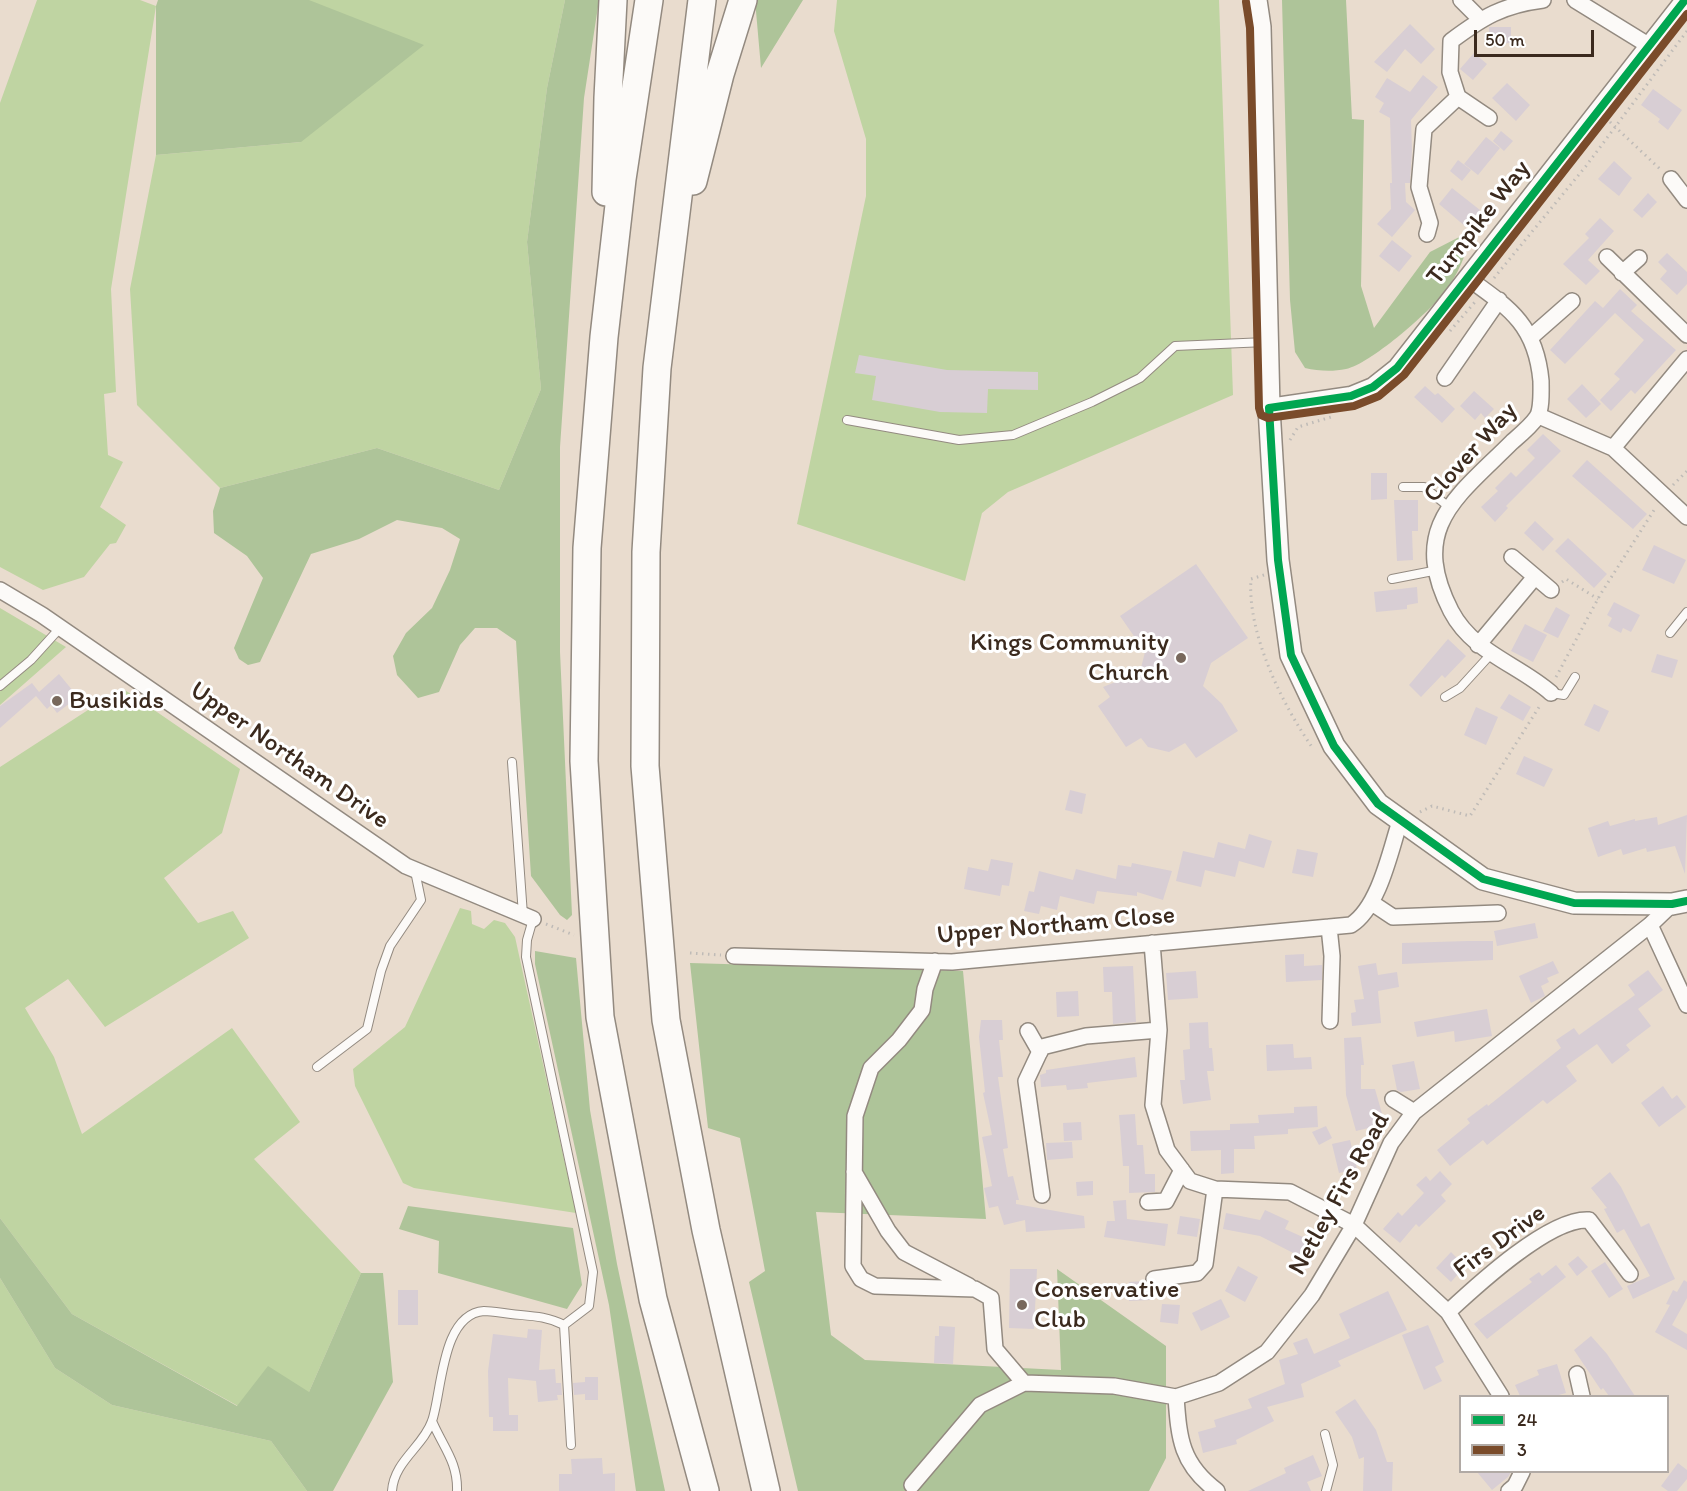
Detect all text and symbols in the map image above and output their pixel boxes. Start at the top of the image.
scale bar [1477,18,1597,56]
text: 50 m [1485,29,1525,51]
street label: Turnpike Way [1420,154,1538,292]
street label: Clover Way [1418,396,1524,510]
place label: Kings Community Church [970,627,1169,688]
marker: Kings Community Church [1174,651,1188,665]
street label: Upper Northam Drive [183,675,395,837]
place label: Busikids [69,685,164,717]
marker: Busikids [50,694,64,708]
street label: Upper Northam Close [936,900,1176,952]
street label: Netley Firs Road [1282,1107,1398,1281]
street label: Firs Drive [1448,1198,1552,1286]
place label: Conservative Club [1034,1274,1179,1336]
marker: Conservative Club [1015,1298,1029,1312]
legend [1459,1395,1669,1473]
text: 24 [1517,1409,1537,1431]
text: 3 [1517,1439,1527,1461]

